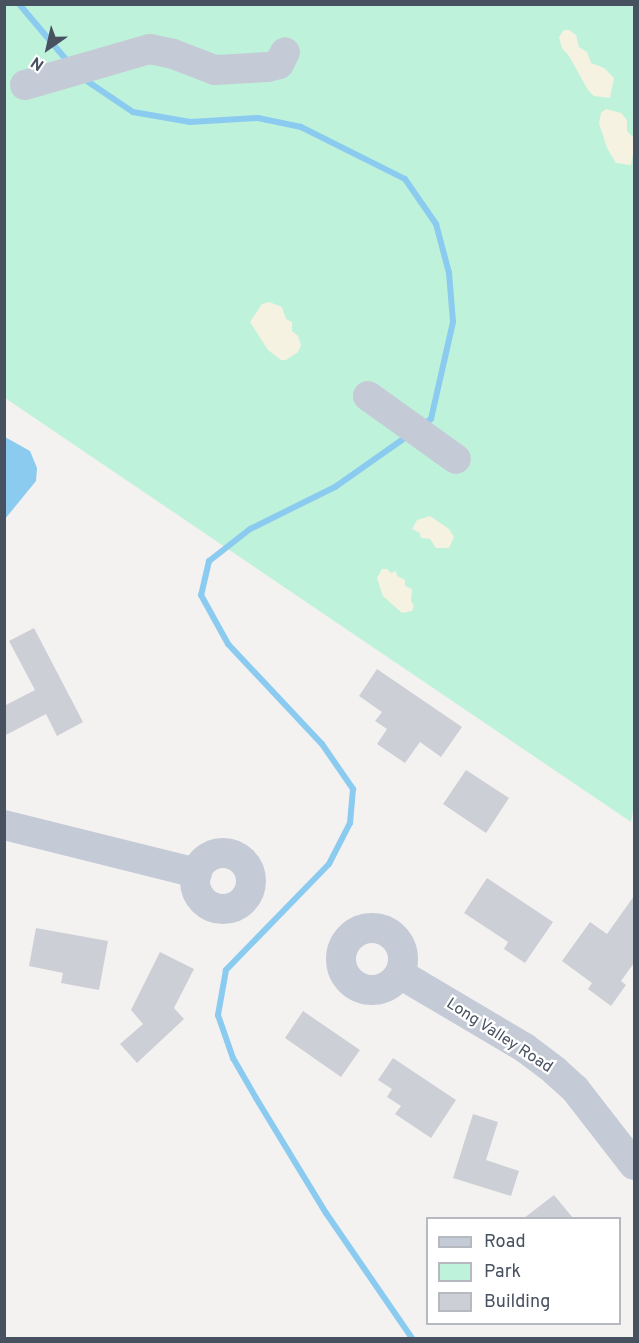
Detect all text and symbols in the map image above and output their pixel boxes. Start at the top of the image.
north arrow [18,18,78,78]
text: N [28,51,48,74]
street label: Long Valley Road [442,994,556,1078]
legend [426,1217,621,1325]
text: Road [484,1231,526,1254]
text: Park [484,1261,521,1284]
text: Building [484,1291,550,1314]

